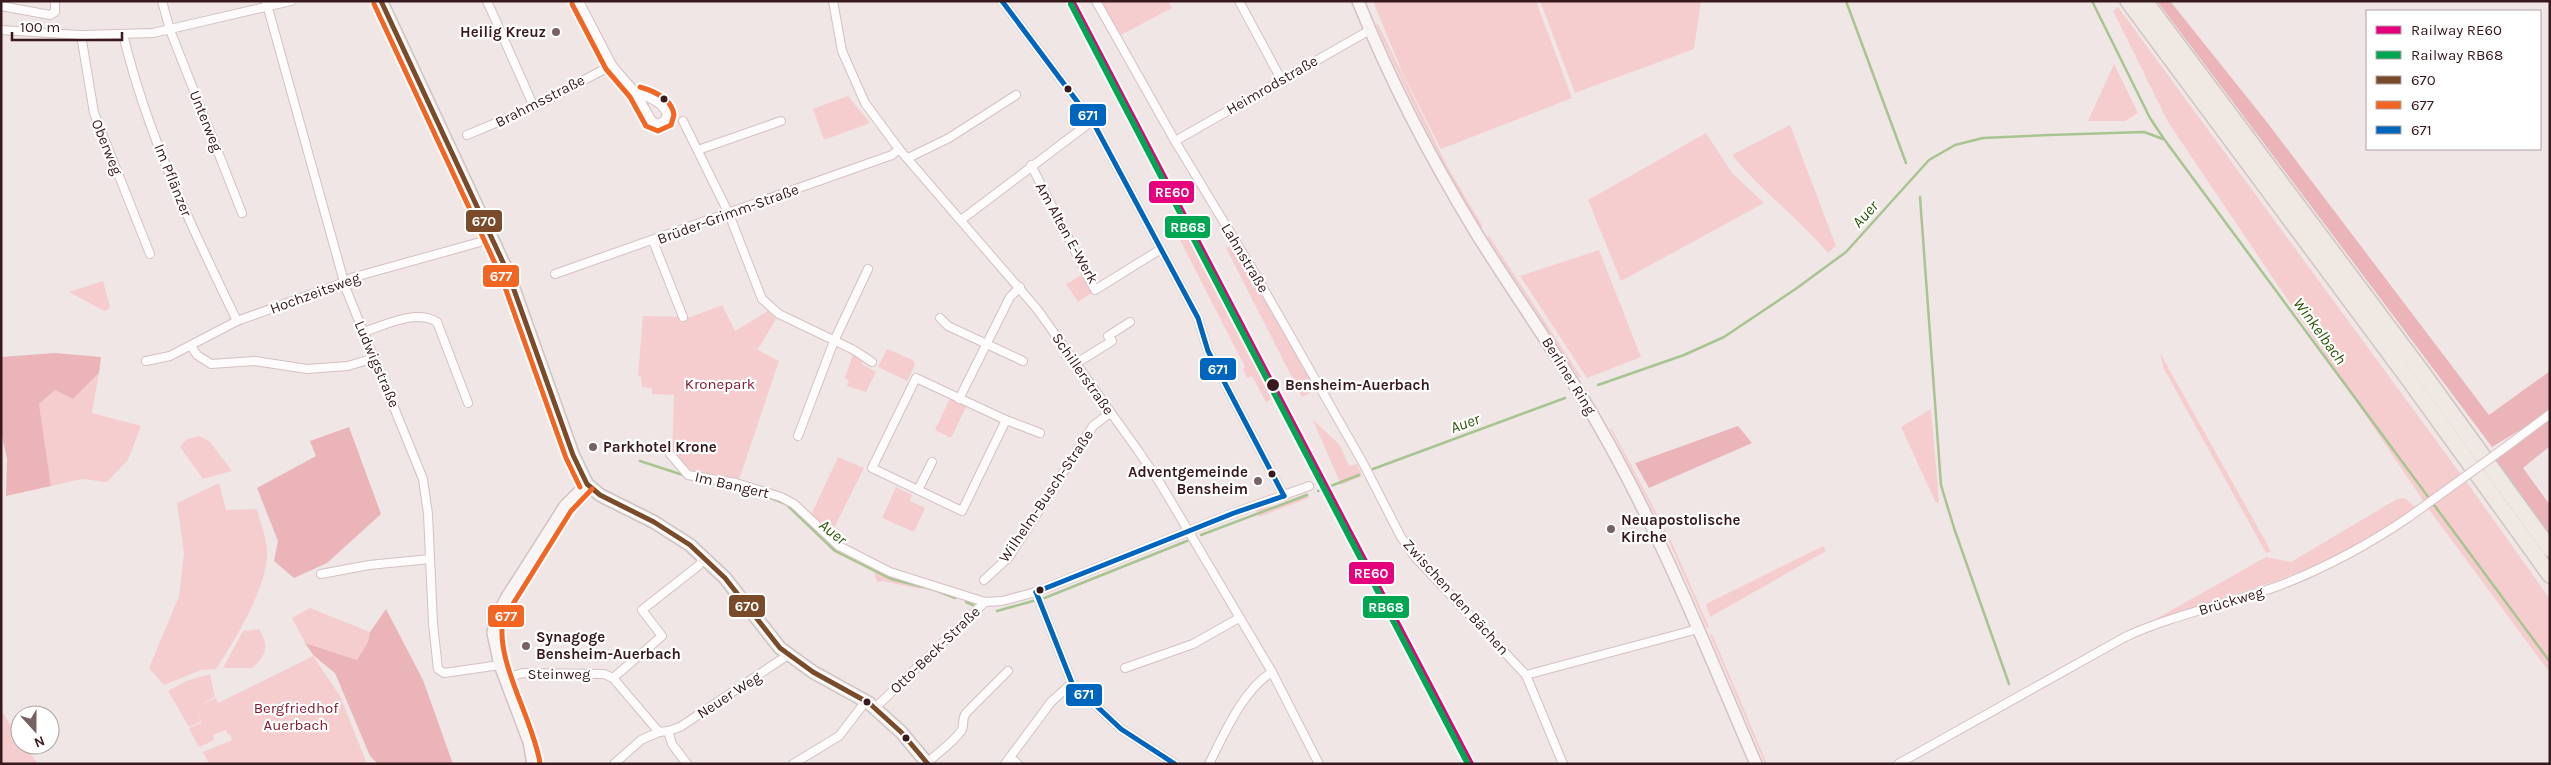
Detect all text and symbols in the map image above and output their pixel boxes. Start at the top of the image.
scale bar [12,10,122,42]
legend [2366,10,2541,150]
text: 100 m [20,18,60,36]
text: Railway RE60 [2411,21,2502,39]
place label: Heilig Kreuz [460,23,546,41]
marker: Heilig Kreuz [550,26,562,38]
text: Railway RB68 [2411,46,2503,64]
street label: Heimrodstraße [1223,51,1321,119]
street label: Brahmsstraße [492,71,588,131]
text: 670 [2411,71,2436,89]
unlabelled marker [1063,84,1073,94]
street label: Unterweg [186,88,227,155]
unlabelled marker [659,94,669,104]
text: 677 [2411,96,2434,114]
line badge: 671 [1069,103,1107,127]
text: 671 [1078,107,1098,124]
street label: Oberweg [88,116,127,178]
text: 671 [2411,121,2432,139]
street label: Im Pflänzer [150,141,196,220]
street label: Am Alten E-Werk [1032,179,1102,287]
street label: Brüder-Grimm-Straße [655,180,801,248]
line badge: RE60 [1148,180,1195,204]
text: RE60 [1155,184,1189,201]
water label: Auer [1848,196,1882,231]
line badge: 670 [465,209,503,233]
text: 670 [472,213,496,230]
line badge: RB68 [1164,215,1211,239]
text: RB68 [1170,219,1206,236]
street label: Lahnstraße [1217,220,1273,296]
line badge: 677 [482,264,520,288]
street label: Hochzeitsweg [267,268,363,318]
text: 677 [490,268,512,285]
water label: Winkelbach [2289,294,2351,368]
street label: Ludwigstraße [351,318,403,410]
street label: Schillerstraße [1048,330,1118,418]
street label: Berliner Ring [1538,334,1600,419]
line badge: 671 [1199,357,1237,381]
text: 671 [1208,361,1228,378]
park label: Kronepark [685,375,755,393]
place label: Bensheim-Auerbach [1285,376,1430,394]
marker: Bensheim-Auerbach [1265,377,1281,393]
water label: Auer [1448,409,1483,437]
street label: Wilhelm-Busch-Straße [995,426,1097,566]
place label: Parkhotel Krone [603,438,717,456]
marker: Parkhotel Krone [587,441,599,453]
place label: Adventgemeinde Bensheim [1128,463,1248,498]
street label: Im Bangert [693,468,771,502]
unlabelled marker [1267,469,1277,479]
marker: Adventgemeinde Bensheim [1252,475,1264,487]
place label: Neuapostolische Kirche [1621,511,1741,546]
water label: Auer [815,515,851,549]
marker: Neuapostolische Kirche [1605,523,1617,535]
street label: Zwischen den Bächen [1399,535,1513,659]
line badge: RE60 [1348,561,1395,585]
text: RE60 [1354,565,1388,582]
street label: Brückweg [2196,582,2266,619]
unlabelled marker [1035,585,1045,595]
line badge: 670 [728,594,766,618]
line badge: RB68 [1362,595,1410,619]
text: 670 [735,598,759,615]
text: RB68 [1368,599,1404,616]
street label: Otto-Beck-Straße [886,603,984,697]
line badge: 677 [487,604,525,628]
text: 677 [495,608,517,625]
place label: Synagoge Bensheim-Auerbach [536,628,681,663]
marker: Synagoge Bensheim-Auerbach [520,640,532,652]
street label: Steinweg [528,665,591,683]
street label: Neuer Weg [694,667,765,722]
line badge: 671 [1065,683,1103,707]
text: 671 [1074,686,1094,703]
unlabelled marker [862,697,872,707]
park label: Bergfriedhof Auerbach [254,699,339,734]
north arrow [10,705,60,755]
text: N [32,732,47,751]
unlabelled marker [901,733,911,743]

